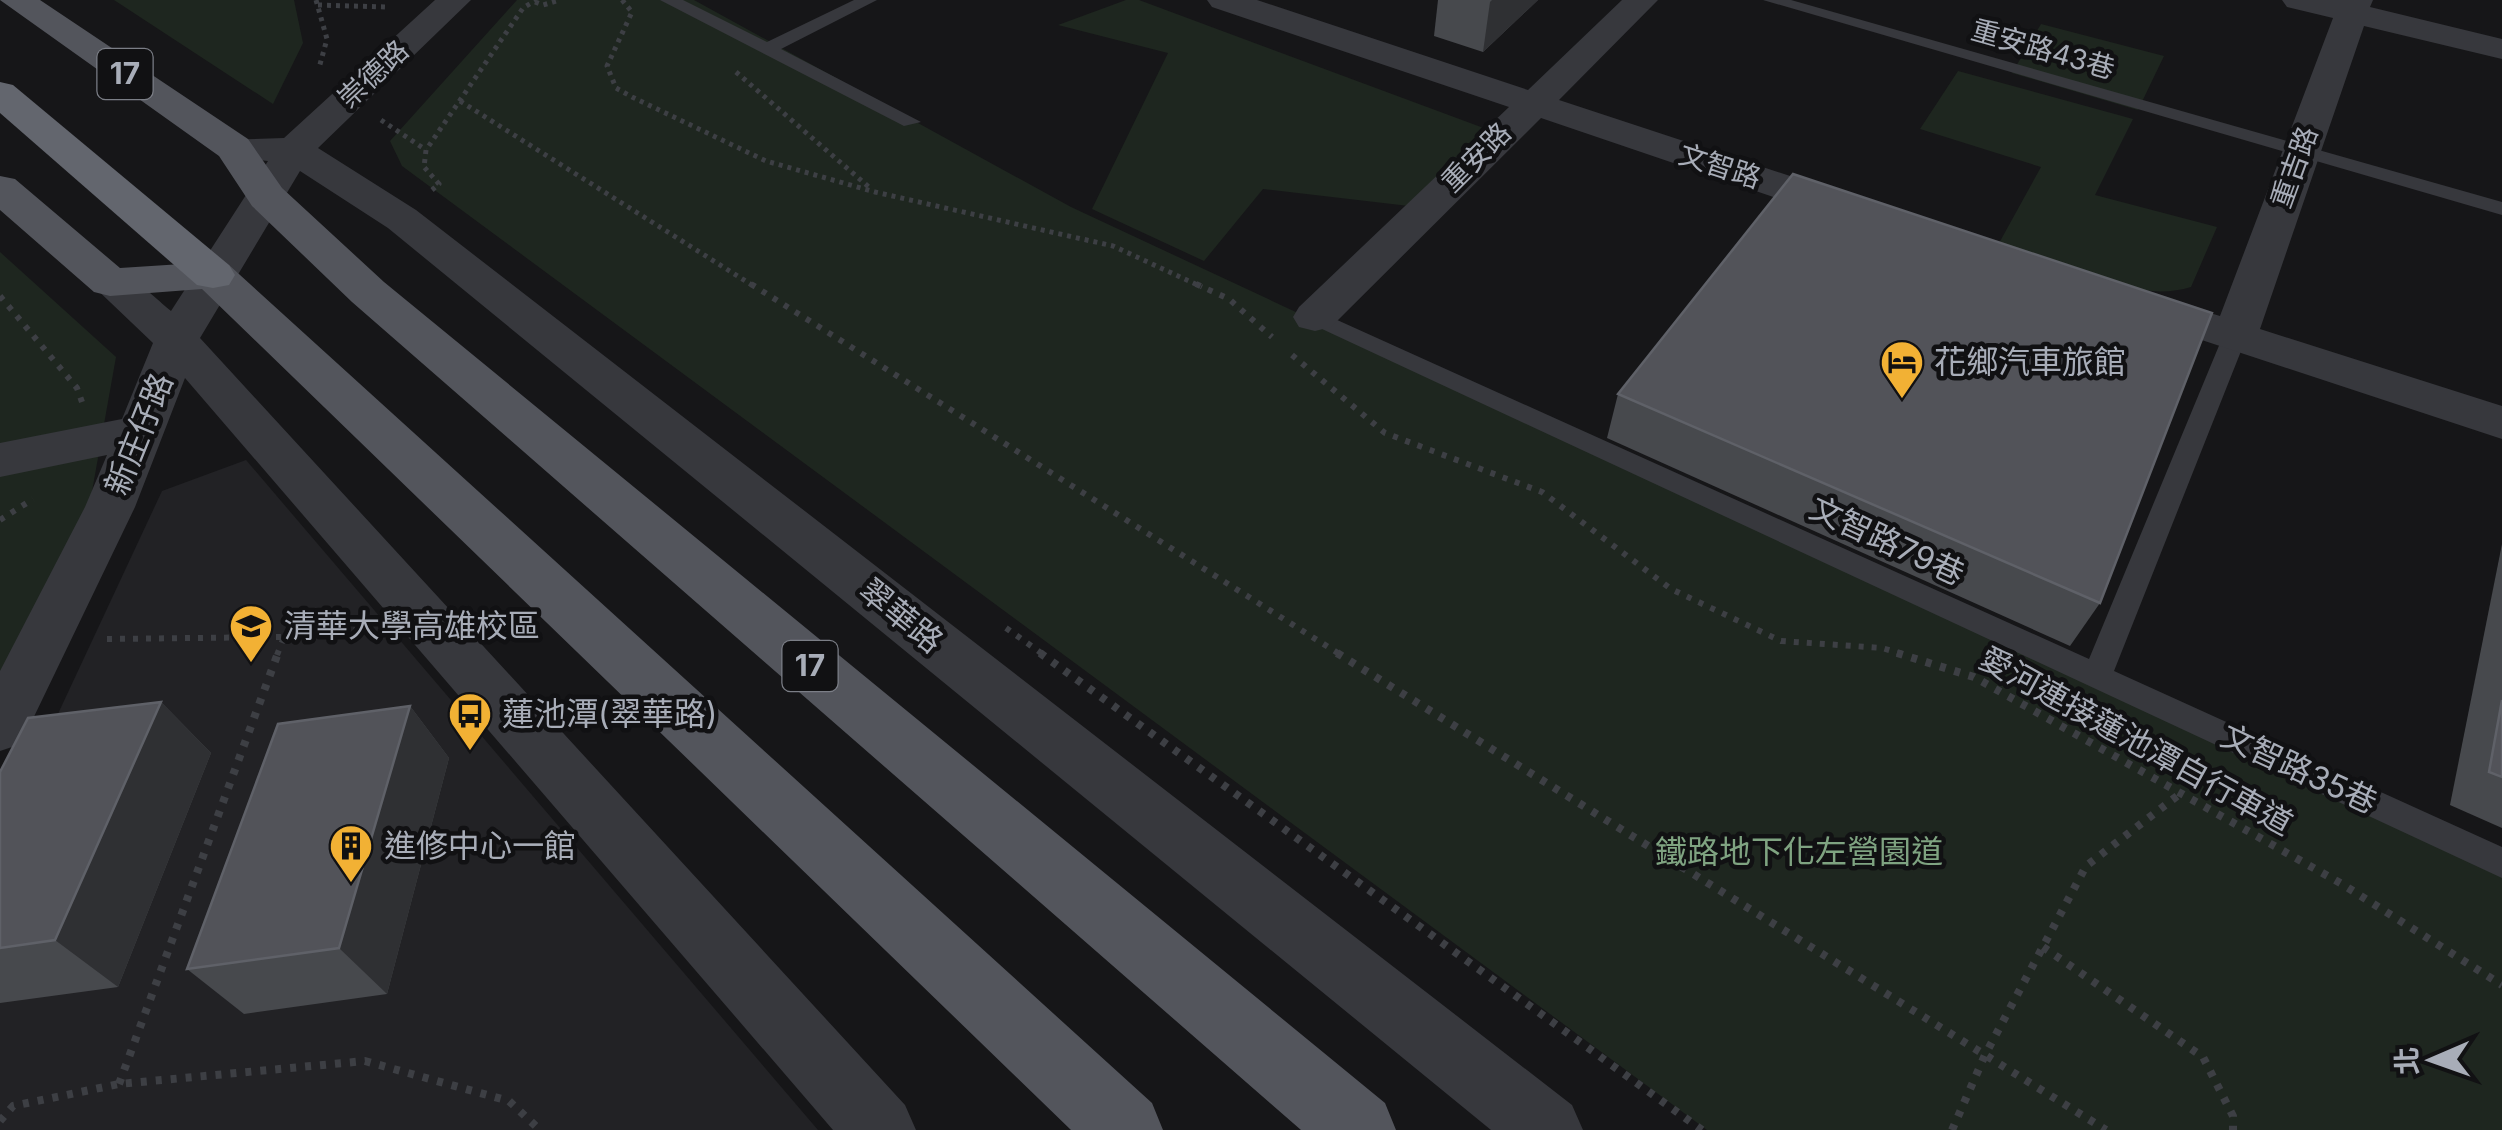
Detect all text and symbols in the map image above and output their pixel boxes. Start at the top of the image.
street label: 重安路43巷 [1967,12,2119,86]
street label: 崇德路 [331,33,415,115]
road number: 17 [98,49,152,99]
street label: 重安路 [1434,115,1518,199]
street label: 重吉路 [2264,122,2324,212]
street label: 文智路 [1675,137,1765,195]
hotel icon: 花鄉汽車旅館 [1879,339,1925,400]
place label: 花鄉汽車旅館 [1934,342,2126,381]
street label: 新庄仔路 [96,367,181,500]
street label: 文智路79巷 [1804,488,1971,593]
street label: 翠華路 [852,570,951,661]
school or university icon: 清華大學高雄校區 [228,603,274,664]
place label: 清華大學高雄校區 [284,606,540,645]
street label: 愛河連接蓮池潭自行車道 [1973,638,2300,843]
road number: 17 [782,641,838,691]
bus stop icon: 蓮池潭(翠華路) [447,691,493,752]
place label: 蓮池潭(翠華路) [502,694,717,733]
street label: 文智路35巷 [2215,716,2383,822]
building icon: 進修中心一館 [328,823,374,884]
place label: 進修中心一館 [384,826,576,865]
park label: 鐵路地下化左營園道 [1655,832,1943,871]
north arrow [2382,1010,2482,1110]
text: 北 [2390,1046,2424,1075]

